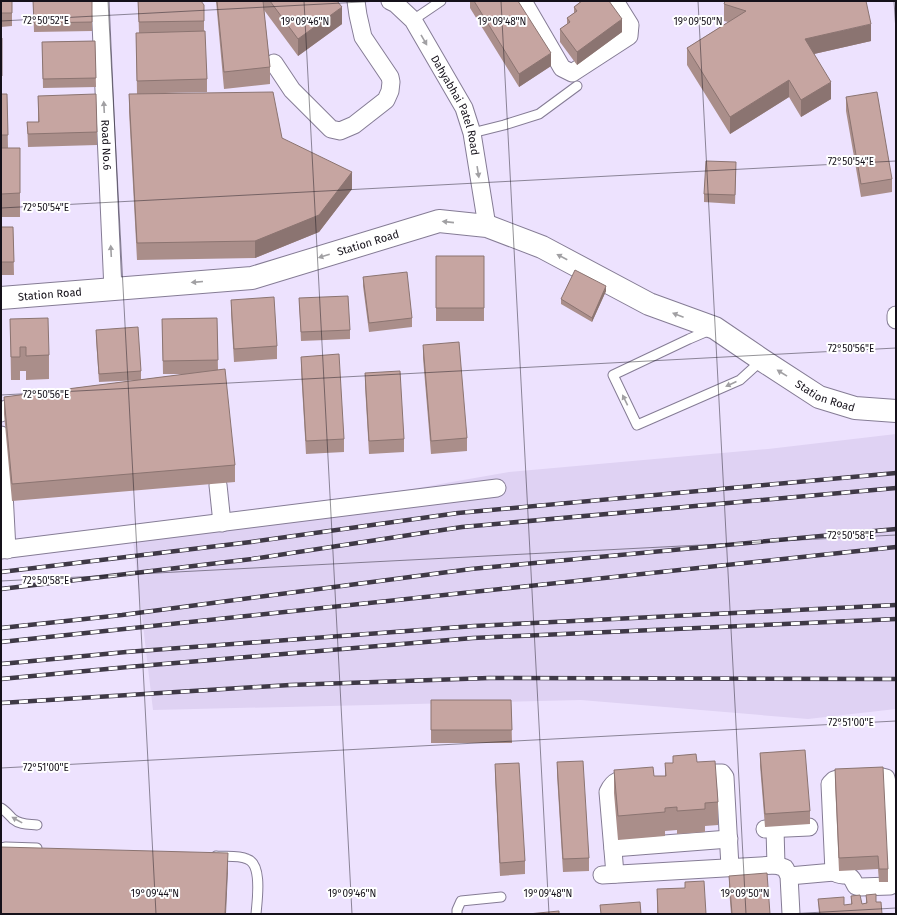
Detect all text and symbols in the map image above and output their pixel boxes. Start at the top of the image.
text: 72°50'52"E [23,15,69,27]
text: 19°09'46"N [281,16,329,28]
text: 19°09'48"N [478,16,526,28]
text: 19°09'50"N [673,16,723,28]
one-way arrow [421,34,428,46]
street label: Dahyabhai Patel Road [428,53,481,156]
one-way arrow [101,101,108,113]
street label: Road No.6 [98,119,114,171]
text: 72°50'54"E [828,156,874,168]
one-way arrow [476,166,482,178]
text: 72°50'54"E [23,202,69,214]
one-way arrow [442,218,455,225]
street label: Station Road [335,228,401,259]
one-way arrow [108,244,114,257]
one-way arrow [317,253,329,259]
one-way arrow [556,254,567,261]
one-way arrow [191,279,203,286]
street label: Station Road [17,286,82,304]
one-way arrow [672,311,684,317]
text: 72°50'56"E [828,343,874,355]
one-way arrow [776,369,788,376]
street label: Station Road [793,377,857,415]
one-way arrow [726,381,737,387]
text: 72°50'56"E [23,389,69,401]
one-way arrow [622,395,628,406]
text: 72°50'58"E [828,530,874,542]
text: 72°50'58"E [23,575,69,587]
text: 72°51'00"E [828,717,874,729]
text: 72°51'00"E [23,762,69,774]
one-way arrow [11,817,23,824]
text: 19°09'44"N [131,888,179,900]
text: 19°09'46"N [328,888,376,900]
text: 19°09'48"N [524,888,572,900]
text: 19°09'50"N [720,888,770,900]

